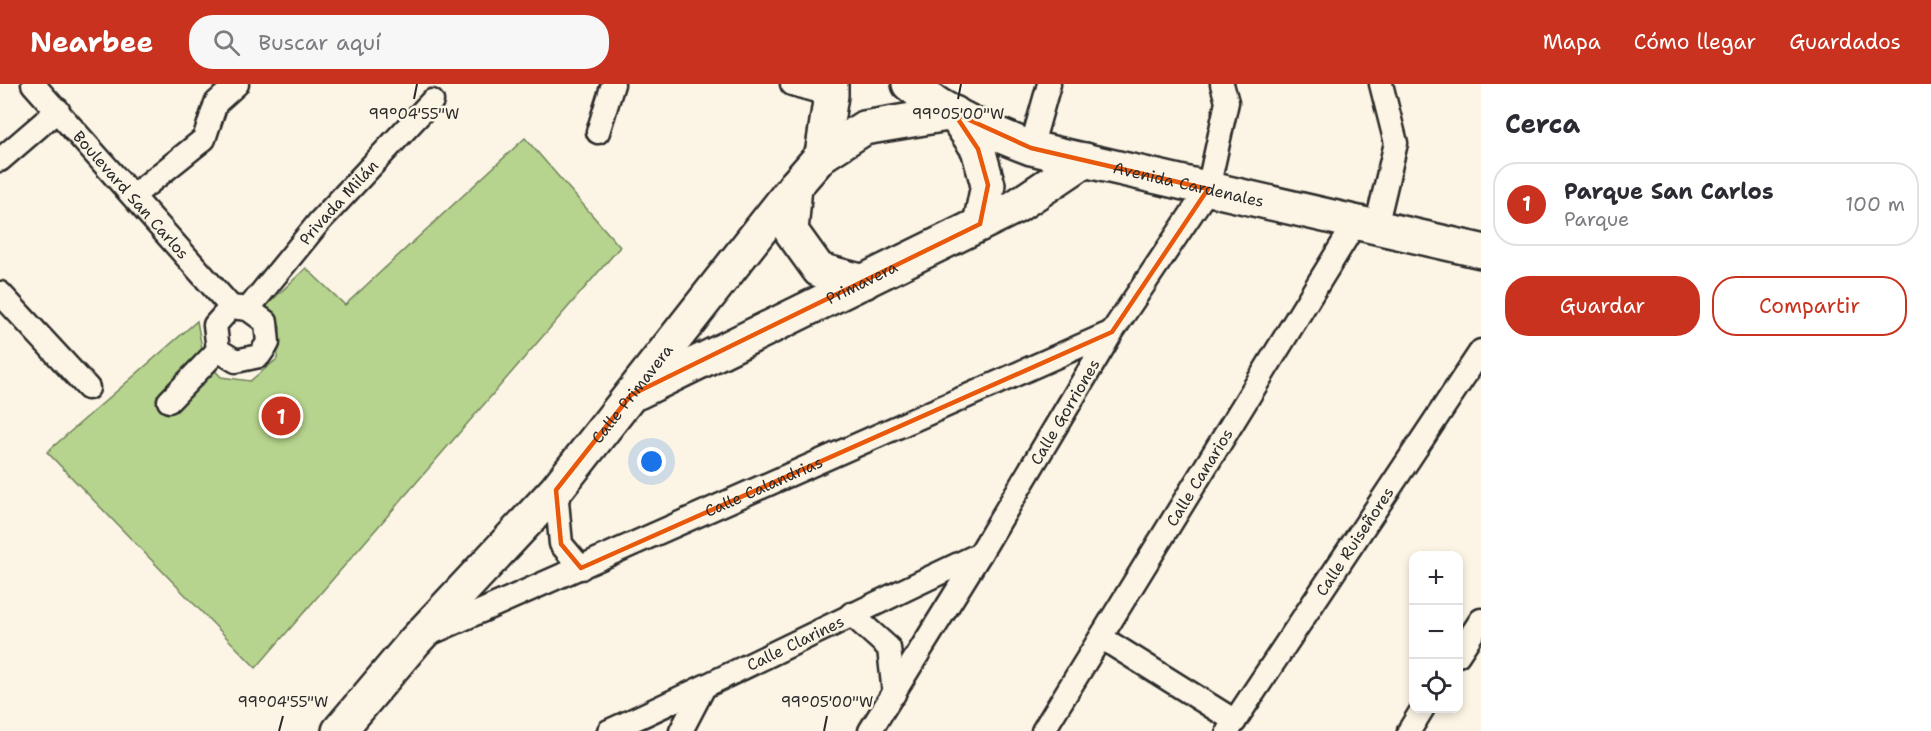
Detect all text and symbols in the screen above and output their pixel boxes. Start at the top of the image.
search box [189,15,609,69]
text: Nearbee [30,23,153,61]
icon: search [210,26,243,59]
text: Buscar aquí [258,28,381,57]
text: Mapa [1543,28,1601,56]
text: Cómo llegar [1634,28,1756,56]
text: Guardados [1789,28,1901,56]
text: 99°04'55"W [369,104,459,124]
text: 99°05'00"W [912,104,1004,124]
text: Cerca [1505,106,1580,141]
street label: Boulevard San Carlos [69,126,194,263]
street label: Privada Milán [294,155,383,249]
street label: Avenida Cardenales [1111,157,1266,212]
text: Parque San Carlos [1564,177,1774,206]
text: 1 [1522,191,1531,217]
text: 100 m [1845,191,1905,217]
text: Parque [1564,206,1629,232]
street label: Primavera [822,256,901,309]
button: Guardar [1505,276,1700,336]
button: Compartir [1712,276,1907,336]
street label: Calle Primavera [586,340,677,447]
street label: Calle Gorriones [1025,355,1104,468]
pin: 1 [262,394,300,438]
street label: Calle Canarios [1161,424,1237,530]
your location [637,447,666,476]
street label: Calle Calandrias [701,451,826,521]
street label: Calle Ruiseñores [1310,483,1398,600]
map controls [1409,551,1463,713]
button: + [1409,551,1463,605]
button: − [1409,605,1463,659]
street label: Calle Clarines [743,610,847,675]
button: locate [1409,659,1463,713]
text: 99°04'55"W [238,692,328,712]
text: 99°05'00"W [781,692,873,712]

